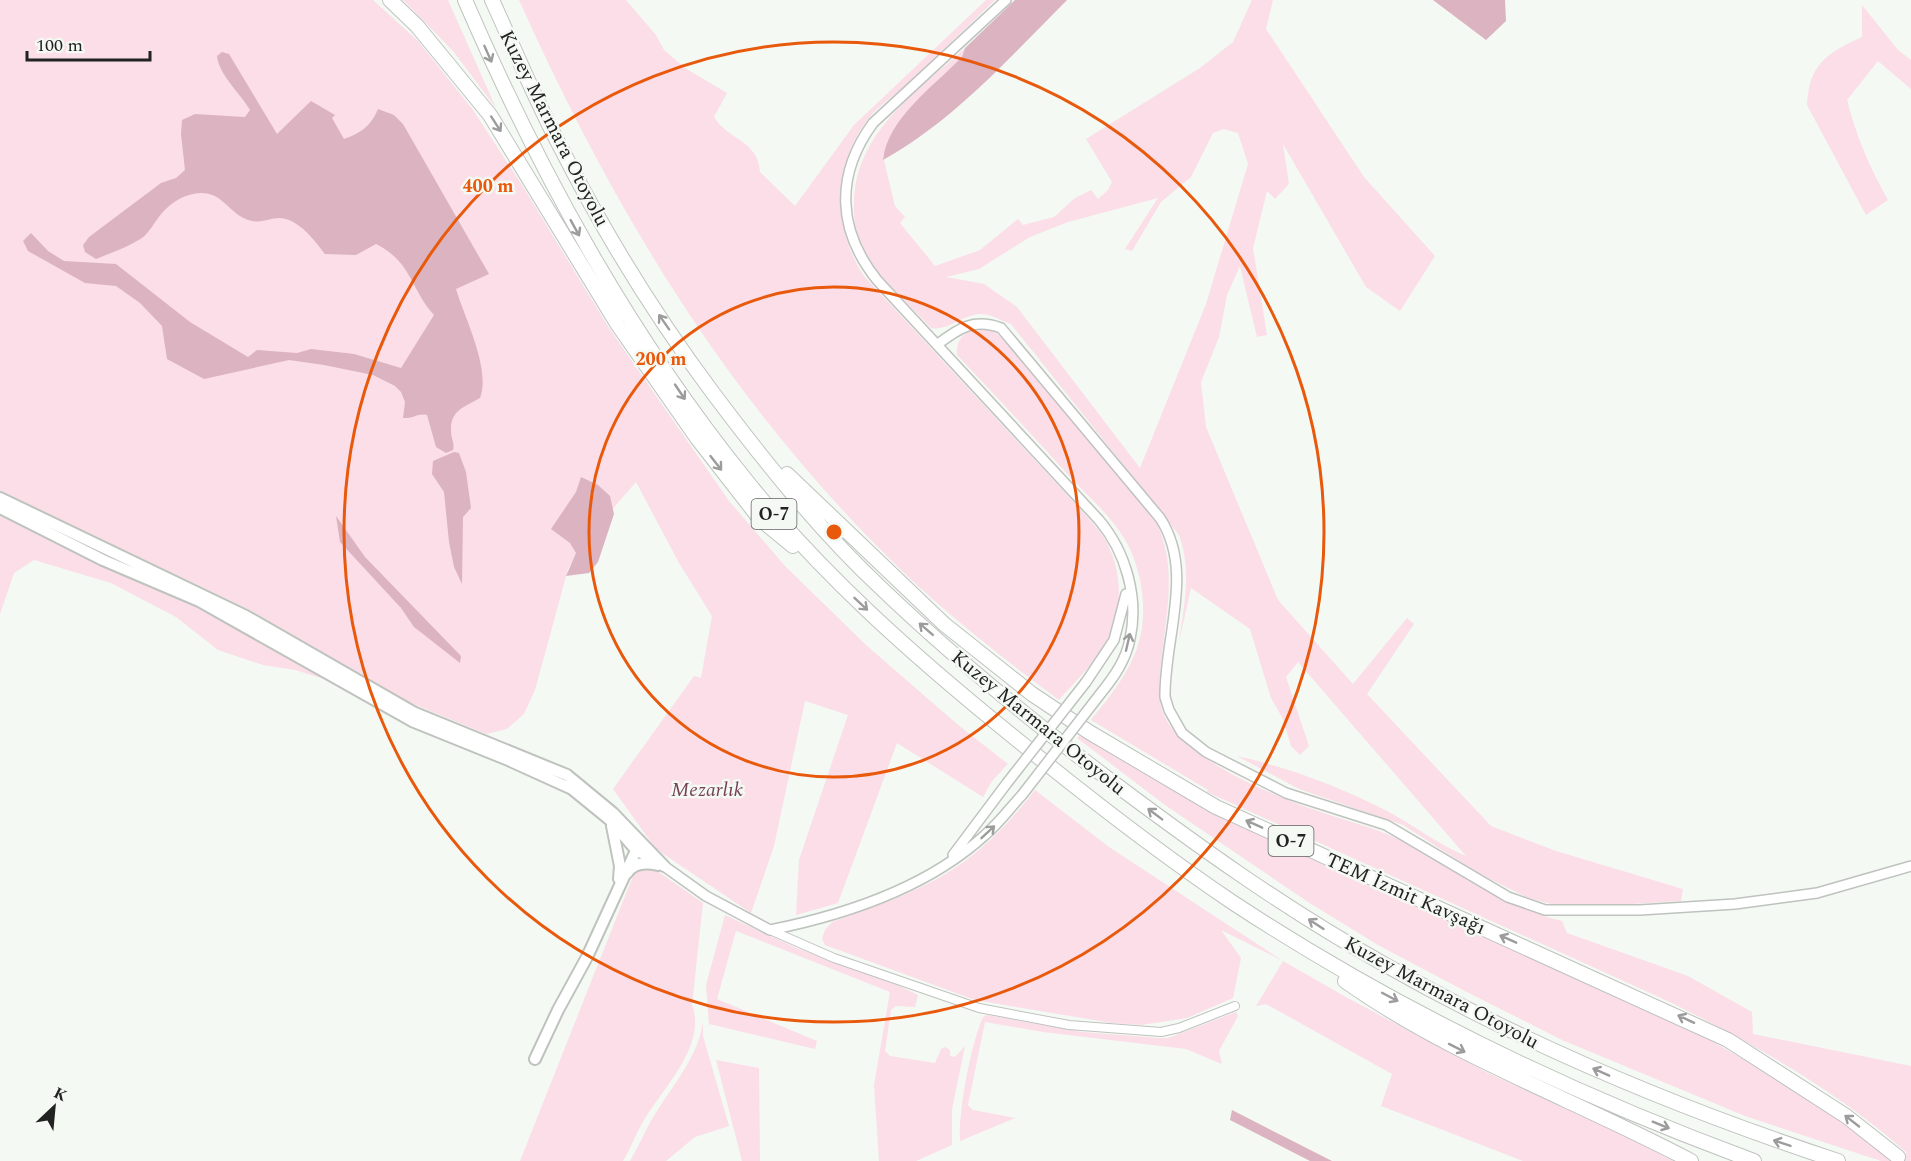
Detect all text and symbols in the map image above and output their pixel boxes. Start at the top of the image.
scale bar [27,24,150,62]
street label: Kuzey Marmara Otoyolu [491,25,617,232]
text: 100 m [36,32,83,59]
one-way arrow [483,44,494,62]
one-way arrow [490,115,502,132]
text: 400 m [462,173,514,200]
one-way arrow [569,219,581,236]
one-way arrow [658,314,670,330]
text: 200 m [635,346,687,373]
one-way arrow [674,384,686,400]
one-way arrow [710,455,723,471]
road number: O-7 [752,499,796,529]
centre of rings [824,522,844,542]
one-way arrow [853,597,868,611]
one-way arrow [919,622,934,636]
one-way arrow [1123,633,1135,652]
street label: Kuzey Marmara Otoyolu [945,643,1132,803]
park label: Mezarlık [671,775,744,805]
one-way arrow [1147,808,1163,821]
one-way arrow [1245,818,1264,829]
one-way arrow [981,824,996,839]
road number: O-7 [1268,826,1314,856]
street label: TEM İzmit Kavşağı [1321,845,1490,943]
one-way arrow [1308,917,1325,929]
street label: Kuzey Marmara Otoyolu [1339,929,1544,1057]
one-way arrow [1500,932,1518,944]
one-way arrow [1381,992,1399,1003]
one-way arrow [1677,1013,1695,1025]
one-way arrow [1448,1043,1466,1054]
one-way arrow [1592,1066,1610,1077]
north arrow [24,1077,84,1137]
text: K [49,1081,72,1108]
one-way arrow [1844,1114,1860,1127]
one-way arrow [1652,1120,1670,1131]
one-way arrow [1773,1136,1792,1147]

